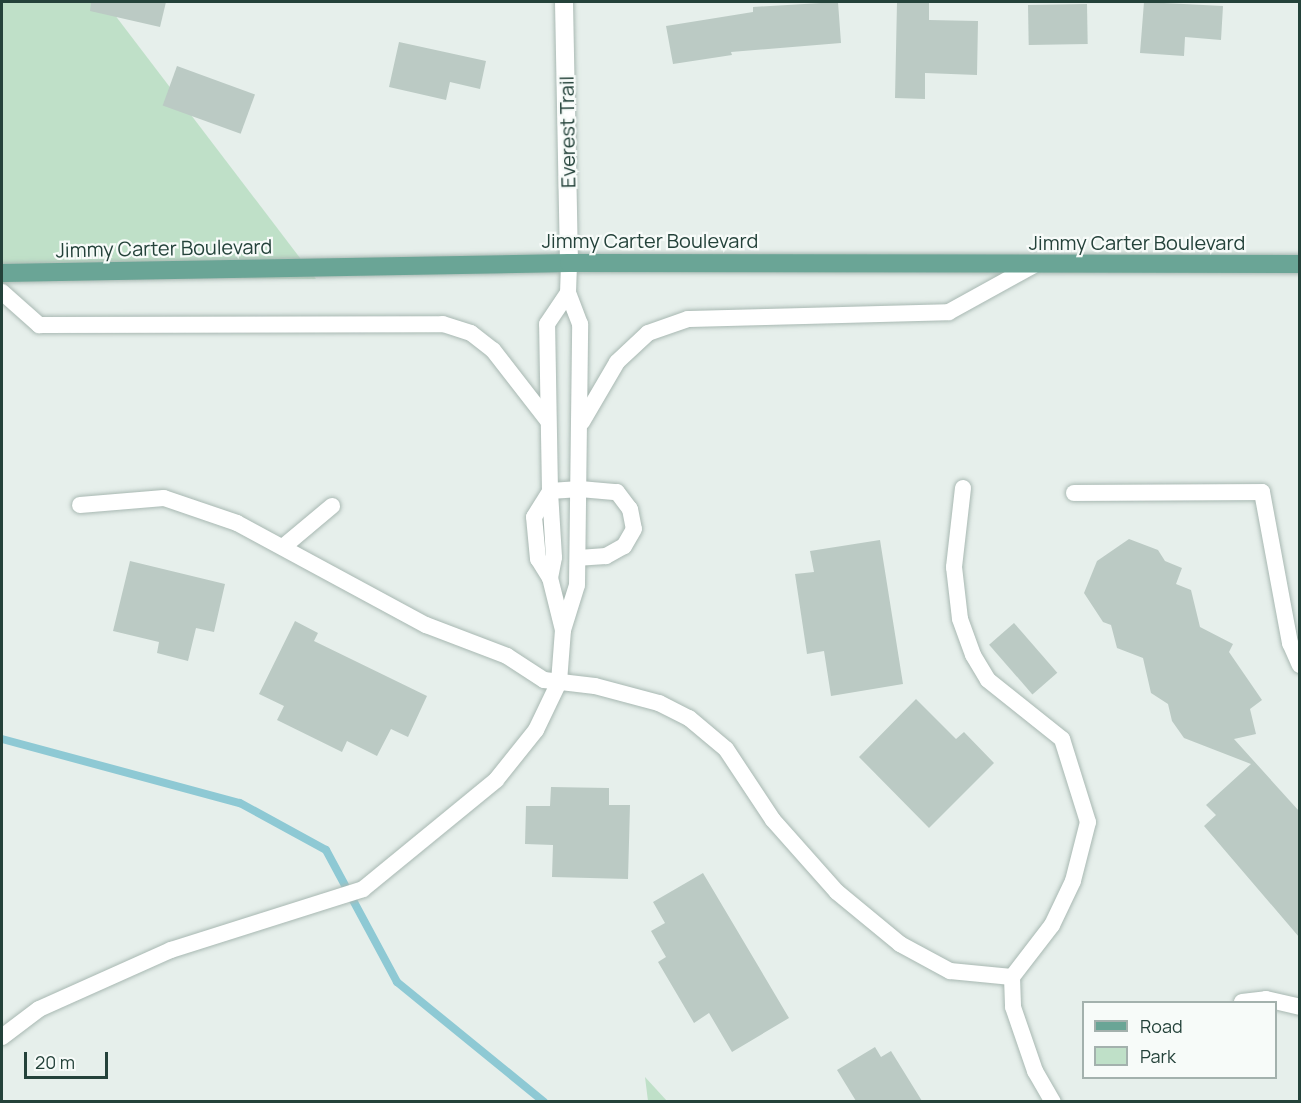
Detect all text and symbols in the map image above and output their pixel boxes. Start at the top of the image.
street label: Everest Trail [554,76,580,188]
street label: Jimmy Carter Boulevard [542,228,758,252]
street label: Jimmy Carter Boulevard [1029,230,1245,254]
street label: Jimmy Carter Boulevard [56,234,272,262]
legend [1082,1001,1277,1079]
text: Road [1140,1014,1183,1038]
scale bar [27,1040,111,1078]
text: Park [1140,1044,1176,1068]
text: 20 m [35,1050,75,1074]

